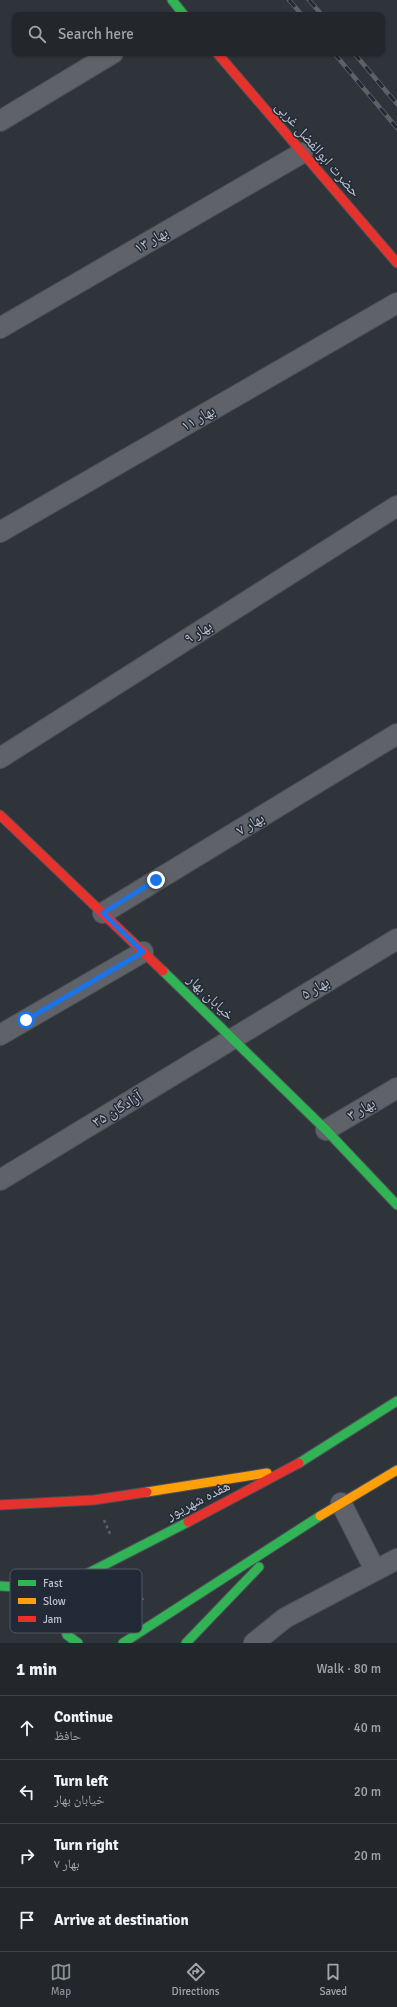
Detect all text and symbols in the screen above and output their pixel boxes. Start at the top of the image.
search box [12,12,385,56]
icon: search [26,23,48,45]
text: Search here [58,25,134,43]
street label: حضرت ابوالفضل غربی [271,97,365,202]
street label: بهار ۱۳ [131,223,171,257]
street label: بهار ۱۱ [178,401,218,435]
street label: بهار ۹ [181,617,215,647]
street label: بهار ۷ [233,809,267,839]
route end [147,871,165,889]
street label: خیابان بهار [182,970,239,1025]
street label: بهار ۵ [298,973,332,1003]
route start [17,1011,35,1029]
street label: آزادگان ۳۵ [89,1087,147,1132]
street label: بهار ۳ [344,1094,378,1124]
street label: هفده شهریور [162,1476,233,1524]
legend [10,1569,142,1633]
text: Fast [43,1577,63,1590]
text: Slow [43,1595,66,1608]
text: Jam [43,1613,62,1626]
text: 1 min [16,1659,57,1680]
text: Walk · 80 m [317,1661,381,1677]
text: Continue [54,1708,113,1726]
icon: ahead [16,1717,38,1739]
text: 40 m [354,1720,381,1736]
text: حافظ [54,1728,81,1744]
text: Turn left [54,1772,108,1790]
icon: left [16,1781,38,1803]
text: 20 m [354,1784,381,1800]
text: خیابان بهار [54,1792,104,1808]
text: Turn right [54,1836,119,1854]
icon: right [16,1845,38,1867]
text: 20 m [354,1848,381,1864]
text: بهار ۷ [54,1856,80,1872]
icon: arrive [16,1909,38,1931]
text: Arrive at destination [54,1911,189,1929]
tab: Map [50,1961,72,1998]
tab: Directions [172,1961,220,1998]
tab: Saved [319,1961,347,1998]

